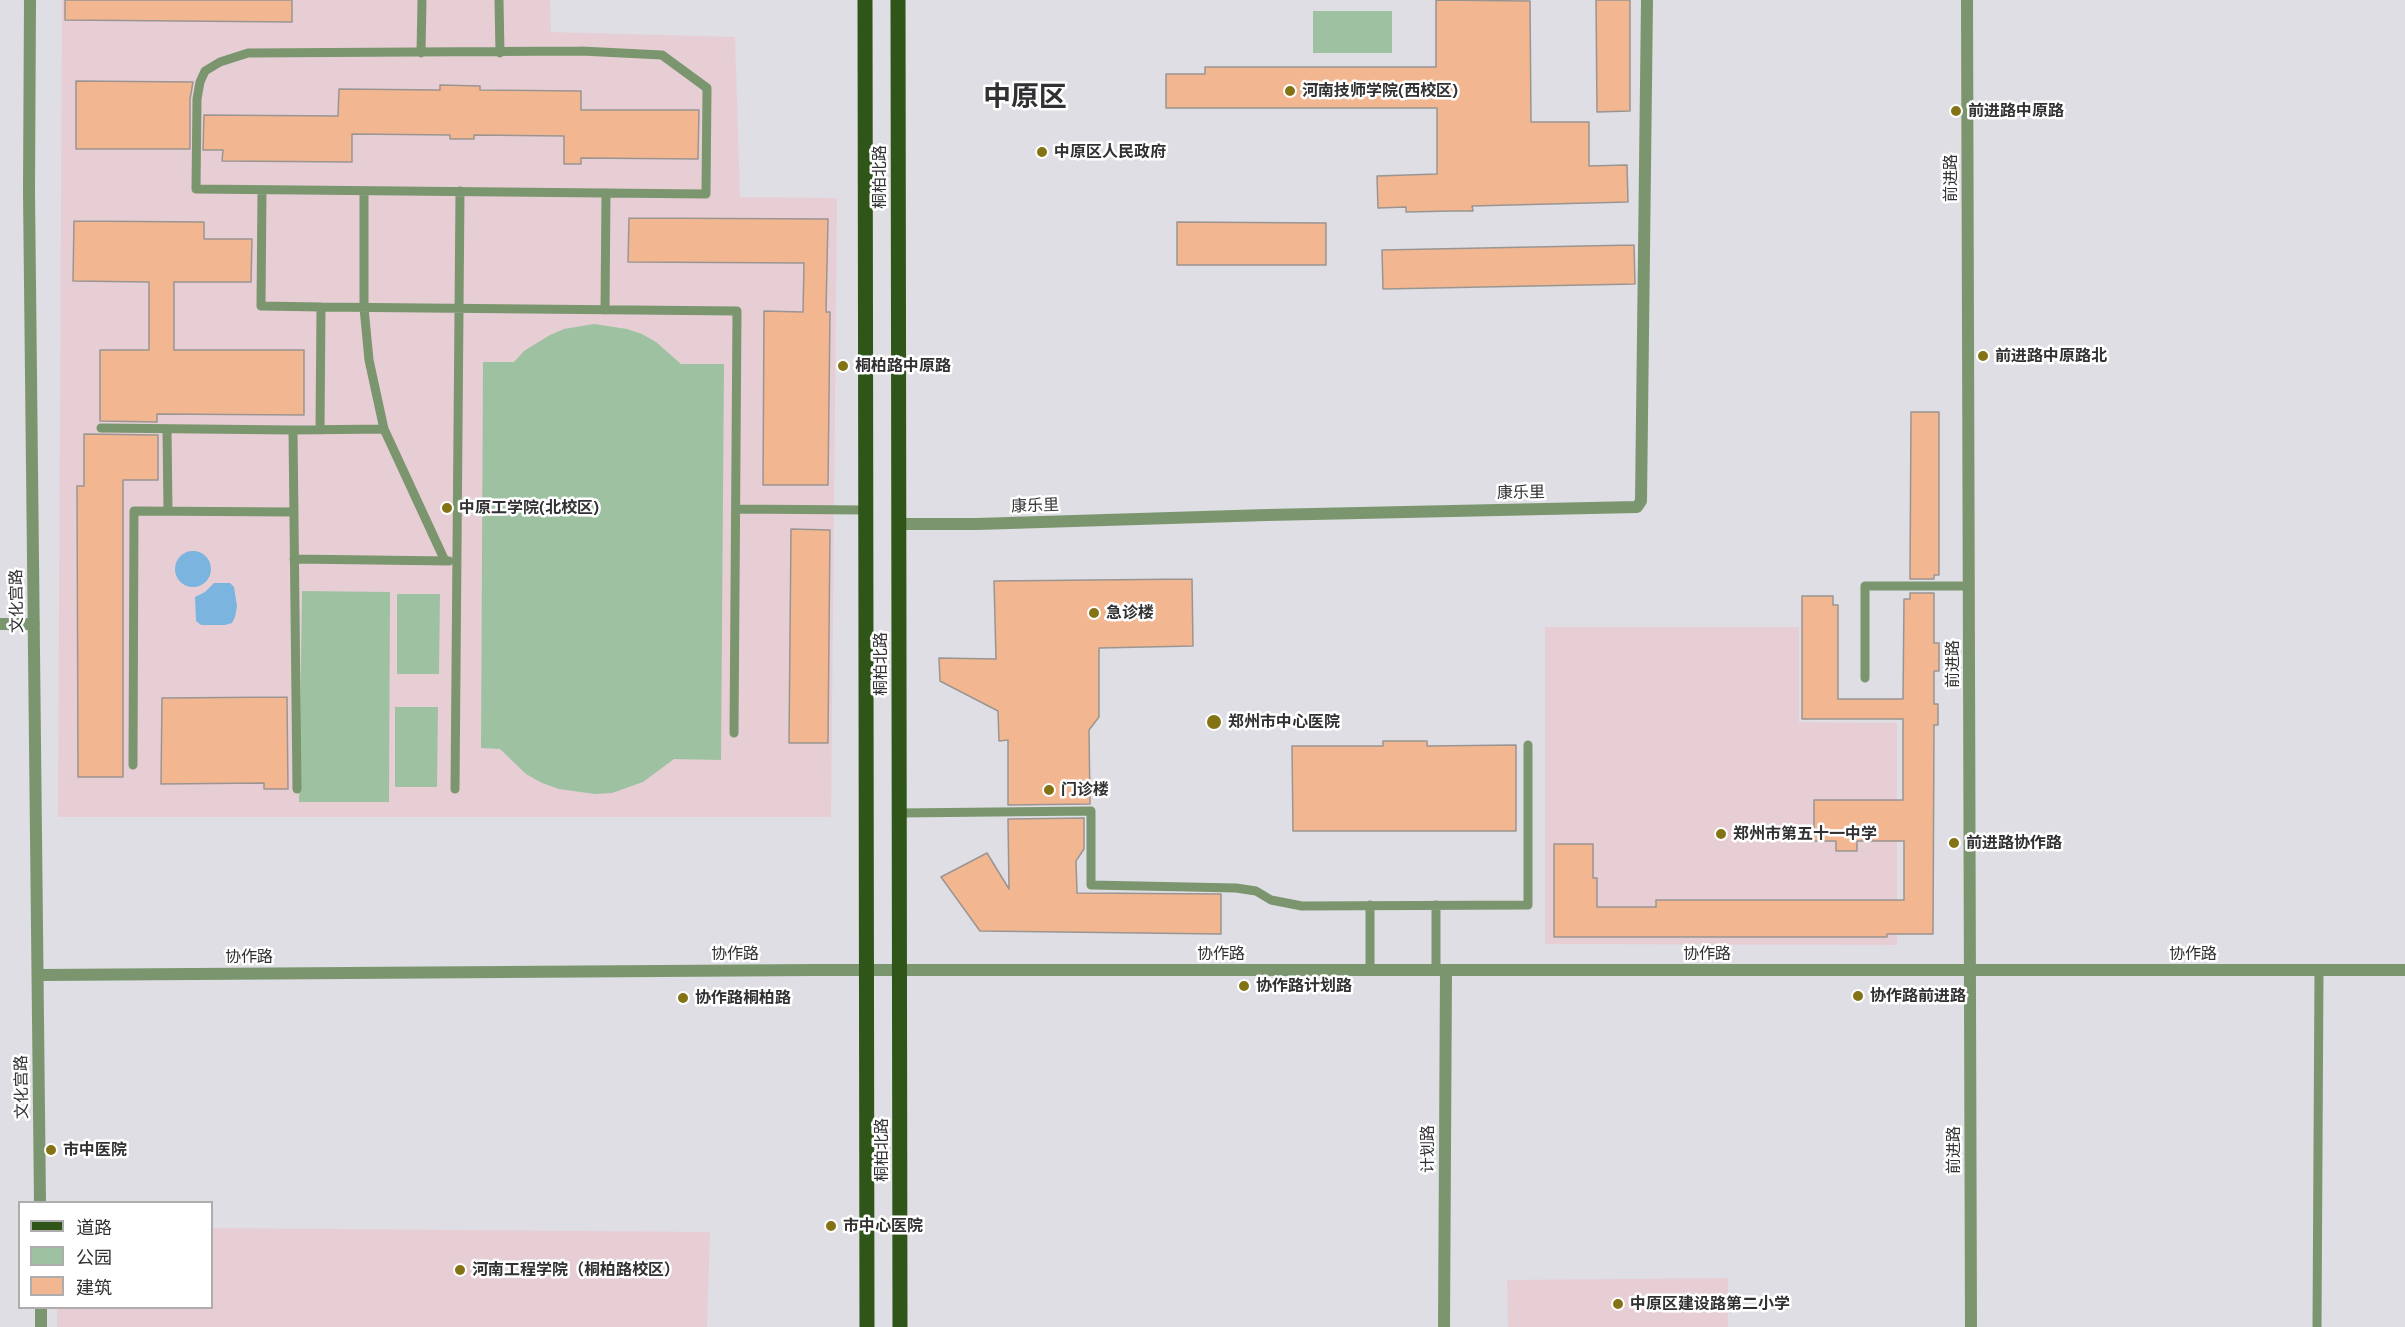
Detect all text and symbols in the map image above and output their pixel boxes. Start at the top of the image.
district label: 中原区 [983,81,1067,115]
place label: 河南技师学院(西校区) [1302,81,1458,101]
marker: 河南技师学院(西校区) [1283,84,1297,98]
place label: 前进路中原路 [1968,101,2064,121]
marker: 前进路中原路 [1949,104,1963,118]
place label: 中原区人民政府 [1054,142,1166,162]
street label: 桐柏北路 [870,145,890,209]
marker: 中原区人民政府 [1035,145,1049,159]
street label: 前进路 [1941,154,1961,202]
place label: 前进路中原路北 [1995,346,2107,366]
marker: 前进路中原路北 [1976,349,1990,363]
place label: 桐柏路中原路 [855,356,951,376]
marker: 桐柏路中原路 [836,359,850,373]
street label: 康乐里 [1497,483,1545,503]
street label: 康乐里 [1011,496,1059,516]
place label: 中原工学院(北校区) [459,498,599,518]
marker: 中原工学院(北校区) [440,501,454,515]
street label: 文化宫路 [7,569,27,633]
place label: 急诊楼 [1106,603,1154,623]
marker: 急诊楼 [1087,606,1101,620]
street label: 桐柏北路 [871,632,891,696]
street label: 前进路 [1943,640,1963,688]
place label: 郑州市中心医院 [1228,712,1340,732]
marker: 郑州市中心医院 [1205,713,1223,731]
place label: 门诊楼 [1061,780,1109,800]
marker: 门诊楼 [1042,783,1056,797]
place label: 郑州市第五十一中学 [1733,824,1877,844]
marker: 郑州市第五十一中学 [1714,827,1728,841]
place label: 前进路协作路 [1966,833,2062,853]
marker: 前进路协作路 [1947,836,1961,850]
street label: 协作路 [711,944,759,964]
street label: 协作路 [1197,944,1245,964]
street label: 协作路 [1683,944,1731,964]
street label: 协作路 [2169,944,2217,964]
street label: 协作路 [225,947,273,967]
place label: 协作路计划路 [1256,976,1352,996]
marker: 协作路计划路 [1237,979,1251,993]
place label: 协作路前进路 [1870,986,1966,1006]
place label: 协作路桐柏路 [695,988,791,1008]
marker: 协作路前进路 [1851,989,1865,1003]
marker: 协作路桐柏路 [676,991,690,1005]
street label: 文化宫路 [12,1055,32,1119]
street label: 桐柏北路 [872,1118,892,1182]
street label: 计划路 [1418,1125,1438,1173]
street label: 前进路 [1944,1126,1964,1174]
place label: 市中医院 [63,1140,127,1160]
marker: 市中医院 [44,1143,58,1157]
legend [18,1201,213,1309]
place label: 市中心医院 [843,1216,923,1236]
text: 道路 [76,1217,112,1239]
marker: 市中心医院 [824,1219,838,1233]
text: 公园 [76,1247,112,1269]
place label: 河南工程学院（桐柏路校区） [472,1260,680,1280]
marker: 河南工程学院（桐柏路校区） [453,1263,467,1277]
text: 建筑 [76,1277,112,1299]
place label: 中原区建设路第二小学 [1630,1294,1790,1314]
marker: 中原区建设路第二小学 [1611,1297,1625,1311]

